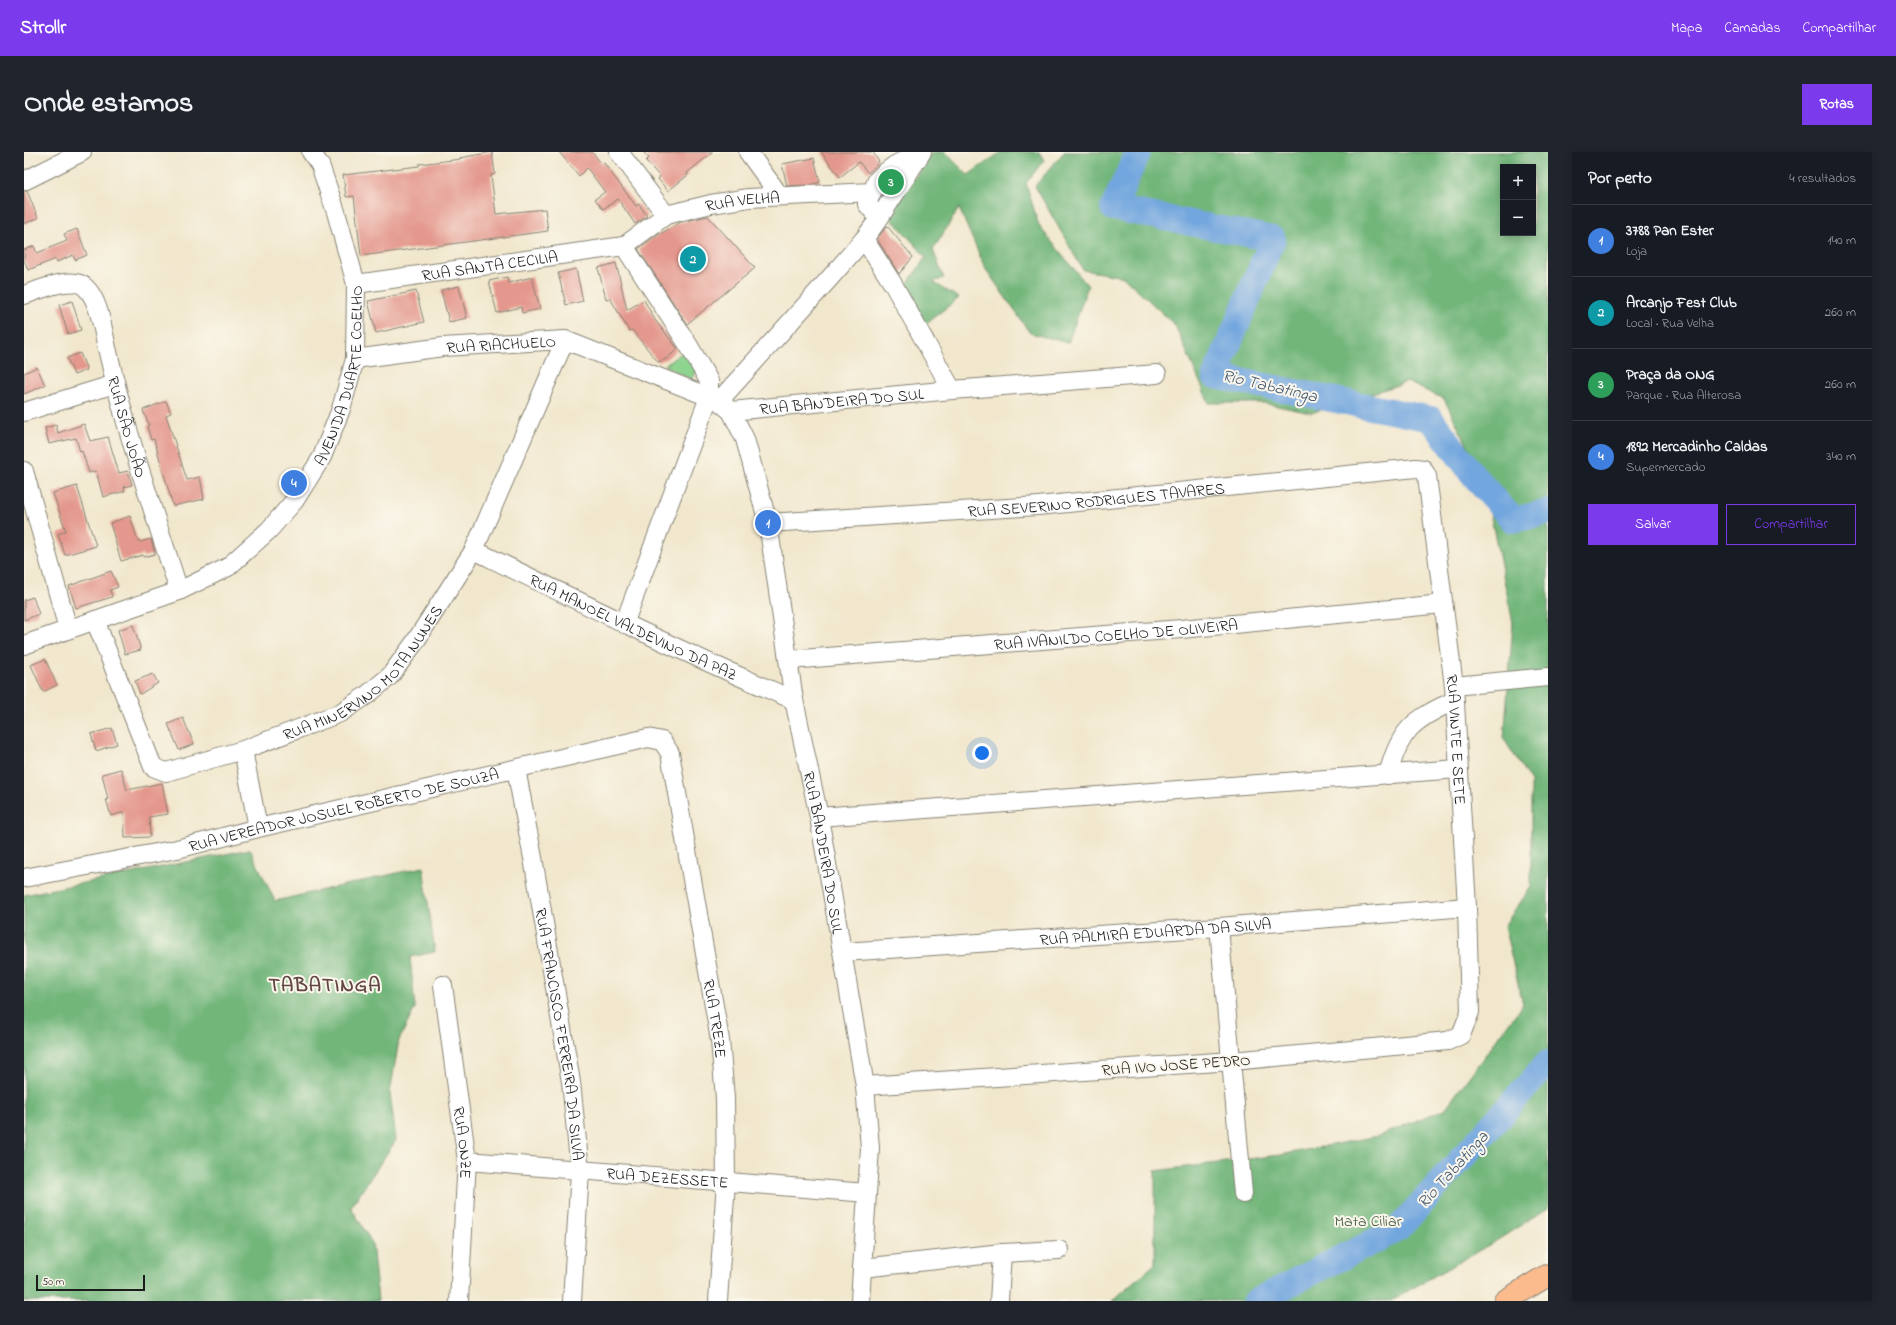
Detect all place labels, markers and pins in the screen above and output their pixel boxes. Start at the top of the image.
pin: 3 [878,167,904,197]
pin: 2 [680,244,706,274]
pin: 4 [281,468,307,498]
pin: 1 [755,508,781,538]

